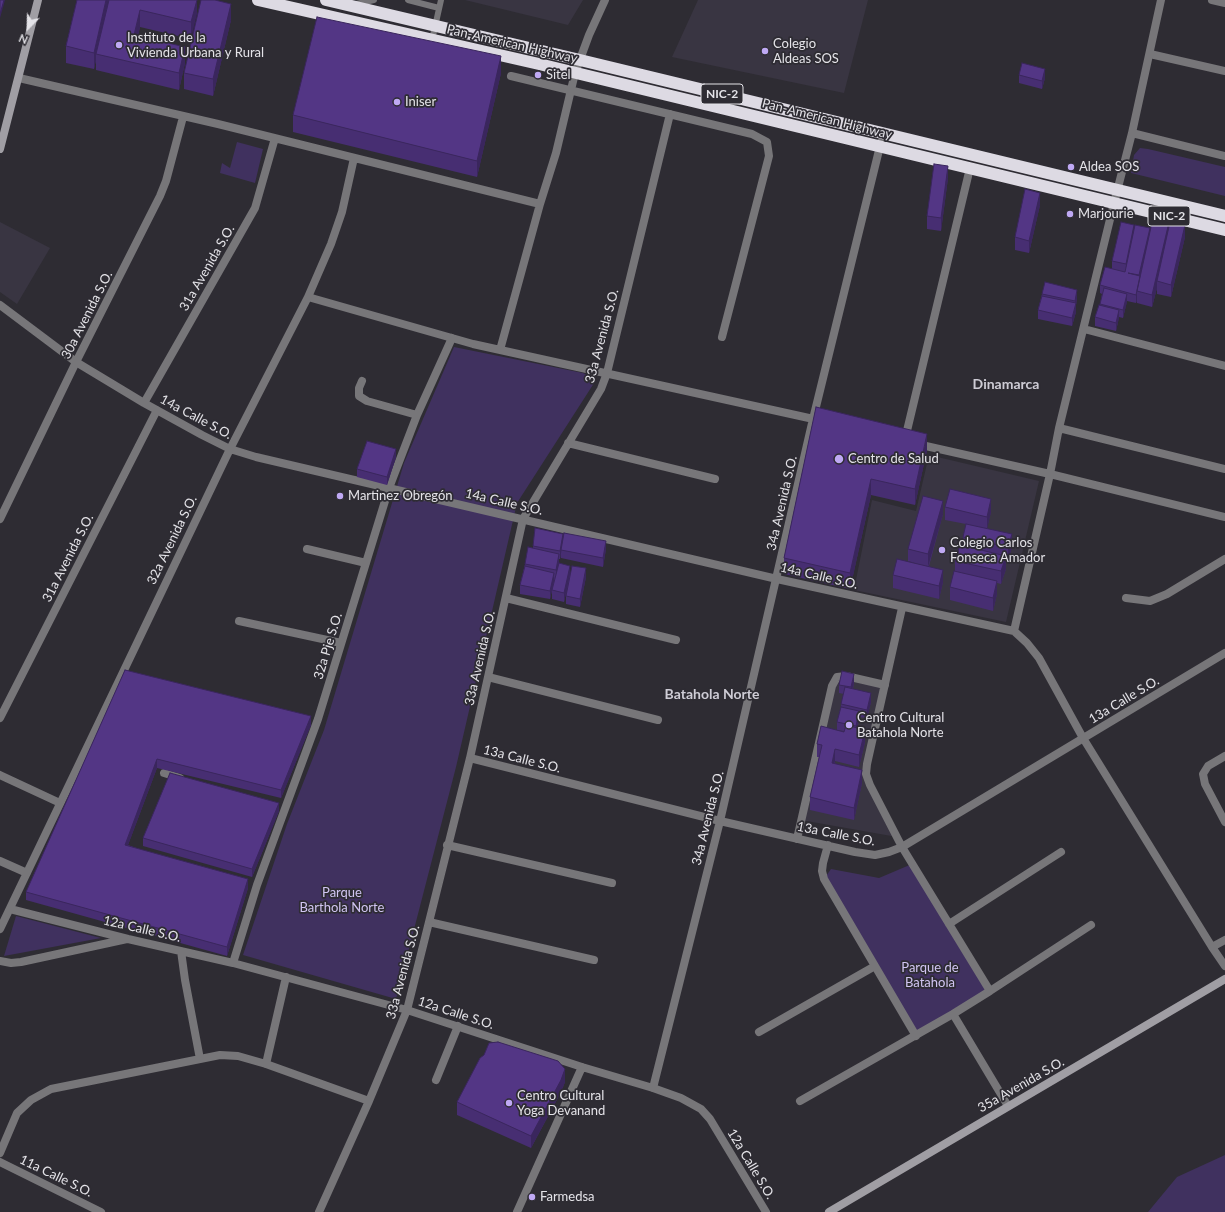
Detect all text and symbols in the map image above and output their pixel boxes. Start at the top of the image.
north arrow [8,8,48,48]
street label: Pan-American Highway [445,21,579,67]
place label: Instituto de la Vivienda Urbana y Rural [127,30,264,61]
text: N [17,32,30,47]
place label: Colegio Aldeas SOS [773,36,839,67]
marker: Instituto de la Vivienda Urbana y Rural [114,40,124,50]
marker: Colegio Aldeas SOS [760,46,770,56]
place label: Sitel [546,67,571,83]
marker: Sitel [533,70,543,80]
road number: NIC-2 [701,84,743,104]
place label: Iniser [405,94,436,110]
street label: Pan-American Highway [760,95,894,143]
marker: Iniser [392,97,402,107]
place label: Aldea SOS [1079,159,1139,175]
marker: Aldea SOS [1066,162,1076,172]
place label: Marjourie [1078,206,1134,222]
road number: NIC-2 [1148,206,1190,226]
marker: Marjourie [1065,209,1075,219]
street label: 31a Avenida S.O. [176,222,238,314]
street label: 30a Avenida S.O. [58,268,116,362]
street label: 33a Avenida S.O. [582,287,622,385]
district label: Dinamarca [973,376,1039,392]
street label: 14a Calle S.O. [157,391,235,443]
place label: Centro de Salud [848,451,939,467]
marker: Centro de Salud [833,453,845,465]
street label: 34a Avenida S.O. [763,454,801,552]
street label: 14a Calle S.O. [464,485,544,519]
place label: Martinez Obregón [348,488,453,504]
marker: Martinez Obregón [335,491,345,501]
street label: 32a Avenida S.O. [144,493,200,587]
street label: 31a Avenida S.O. [39,511,97,605]
place label: Colegio Carlos Fonseca Amador [950,535,1045,566]
marker: Colegio Carlos Fonseca Amador [937,545,947,555]
street label: 14a Calle S.O. [779,559,859,593]
street label: 33a Avenida S.O. [461,609,499,707]
street label: 32a Pje S.O. [310,611,346,681]
street label: 13a Calle S.O. [1086,673,1162,727]
district label: Batahola Norte [665,686,759,702]
place label: Centro Cultural Batahola Norte [857,710,944,741]
marker: Centro Cultural Batahola Norte [844,720,854,730]
street label: 13a Calle S.O. [482,742,562,776]
street label: 34a Avenida S.O. [689,769,727,867]
street label: 13a Calle S.O. [796,819,876,849]
park label: Parque Barthola Norte [300,885,384,916]
street label: 12a Calle S.O. [102,912,182,946]
street label: 33a Avenida S.O. [383,923,423,1021]
park label: Parque de Batahola [901,960,959,991]
street label: 12a Calle S.O. [416,993,496,1033]
street label: 35a Avenida S.O. [975,1054,1067,1116]
place label: Centro Cultural Yoga Devanand [517,1088,605,1119]
marker: Centro Cultural Yoga Devanand [504,1098,514,1108]
street label: 12a Calle S.O. [724,1126,778,1202]
street label: 11a Calle S.O. [17,1152,95,1200]
place label: Farmedsa [540,1189,595,1205]
marker: Farmedsa [527,1192,537,1202]

